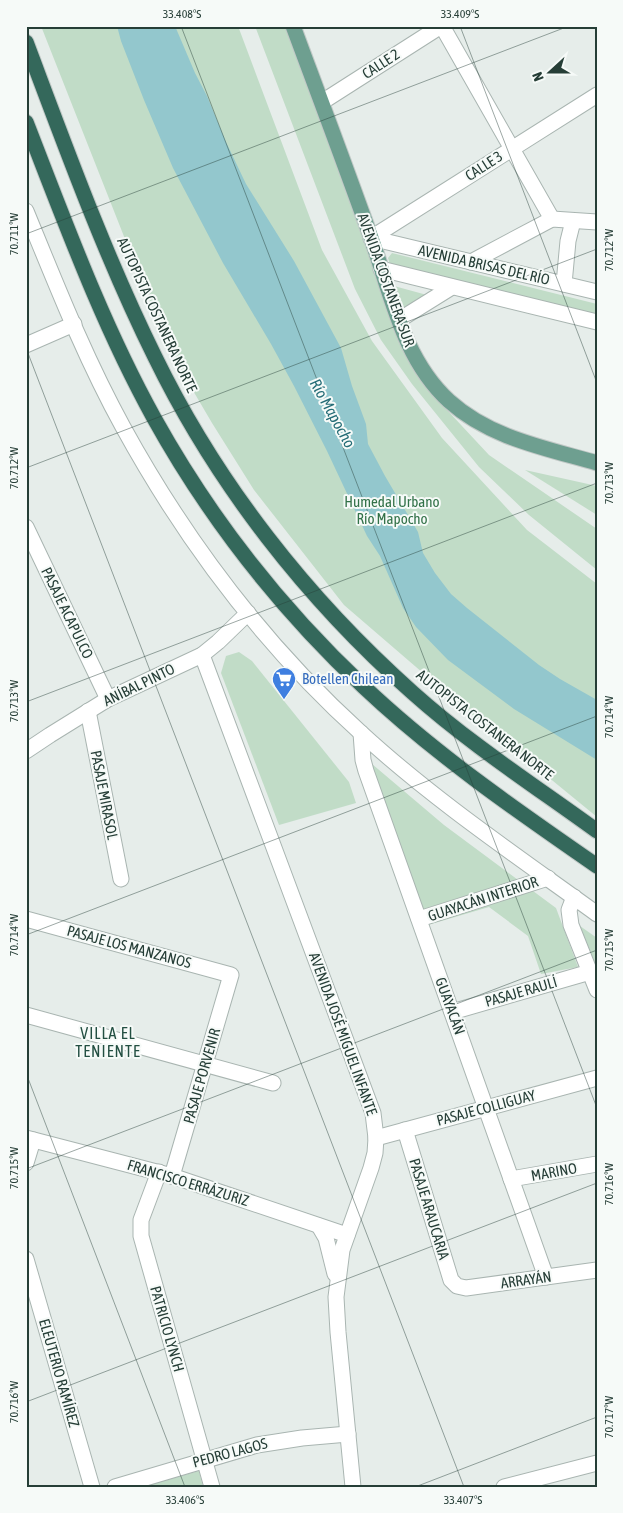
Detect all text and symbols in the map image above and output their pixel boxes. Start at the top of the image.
text: 33.408°S [163,7,201,21]
text: 33.409°S [441,7,479,21]
street label: CALLE 2 [359,45,403,82]
north arrow [526,48,576,98]
text: N [529,70,547,83]
street label: CALLE 3 [462,147,506,184]
street label: AVENIDA COSTANERA SUR [354,211,419,349]
text: 70.711°W [7,213,21,255]
text: 70.712°W [602,229,616,271]
street label: AUTOPISTA COSTANERA NORTE [114,235,201,396]
street label: AVENIDA BRISAS DEL RÍO [417,241,552,288]
water label: Río Mapocho [306,375,359,451]
text: 70.712°W [7,447,21,489]
text: 70.713°W [602,462,616,504]
park label: Humedal Urbano Río Mapocho [344,493,440,527]
street label: PASAJE ACAPULCO [38,564,97,661]
street label: ANÍBAL PINTO [100,660,178,709]
supermarket icon: Botellen Chilean [271,666,297,700]
street label: AUTOPISTA COSTANERA NORTE [413,666,558,784]
place label: Botellen Chilean [302,670,393,687]
text: 70.713°W [7,680,21,722]
text: 70.714°W [602,696,616,738]
street label: PASAJE MIRASOL [88,749,122,841]
street label: GUAYACÁN INTERIOR [426,873,541,924]
text: 70.714°W [7,914,21,956]
street label: PASAJE LOS MANZANOS [65,922,193,971]
text: 70.715°W [602,929,616,971]
street label: AVENIDA JOSÉ MIGUEL INFANTE [306,950,381,1118]
street label: PASAJE RAULÍ [483,973,559,1010]
street label: GUAYACÁN [432,975,469,1037]
district label: VILLA EL TENIENTE [75,1024,141,1060]
street label: PASAJE PORVENIR [180,1026,223,1125]
street label: PASAJE COLLIGUAY [435,1086,538,1129]
text: 70.715°W [7,1147,21,1189]
street label: FRANCISCO ERRÁZURIZ [125,1156,251,1209]
street label: PASAJE ARAUCARIA [406,1156,453,1262]
street label: MARINO [530,1159,578,1184]
text: 70.716°W [602,1163,616,1205]
street label: ARRAYÁN [499,1268,552,1291]
street label: PATRICIO LYNCH [147,1284,188,1374]
street label: ELEUTERIO RAMÍREZ [36,1317,83,1429]
text: 70.716°W [7,1381,21,1423]
text: 70.717°W [602,1396,616,1438]
street label: PEDRO LAGOS [191,1434,269,1471]
text: 33.406°S [166,1493,204,1507]
text: 33.407°S [444,1493,482,1507]

